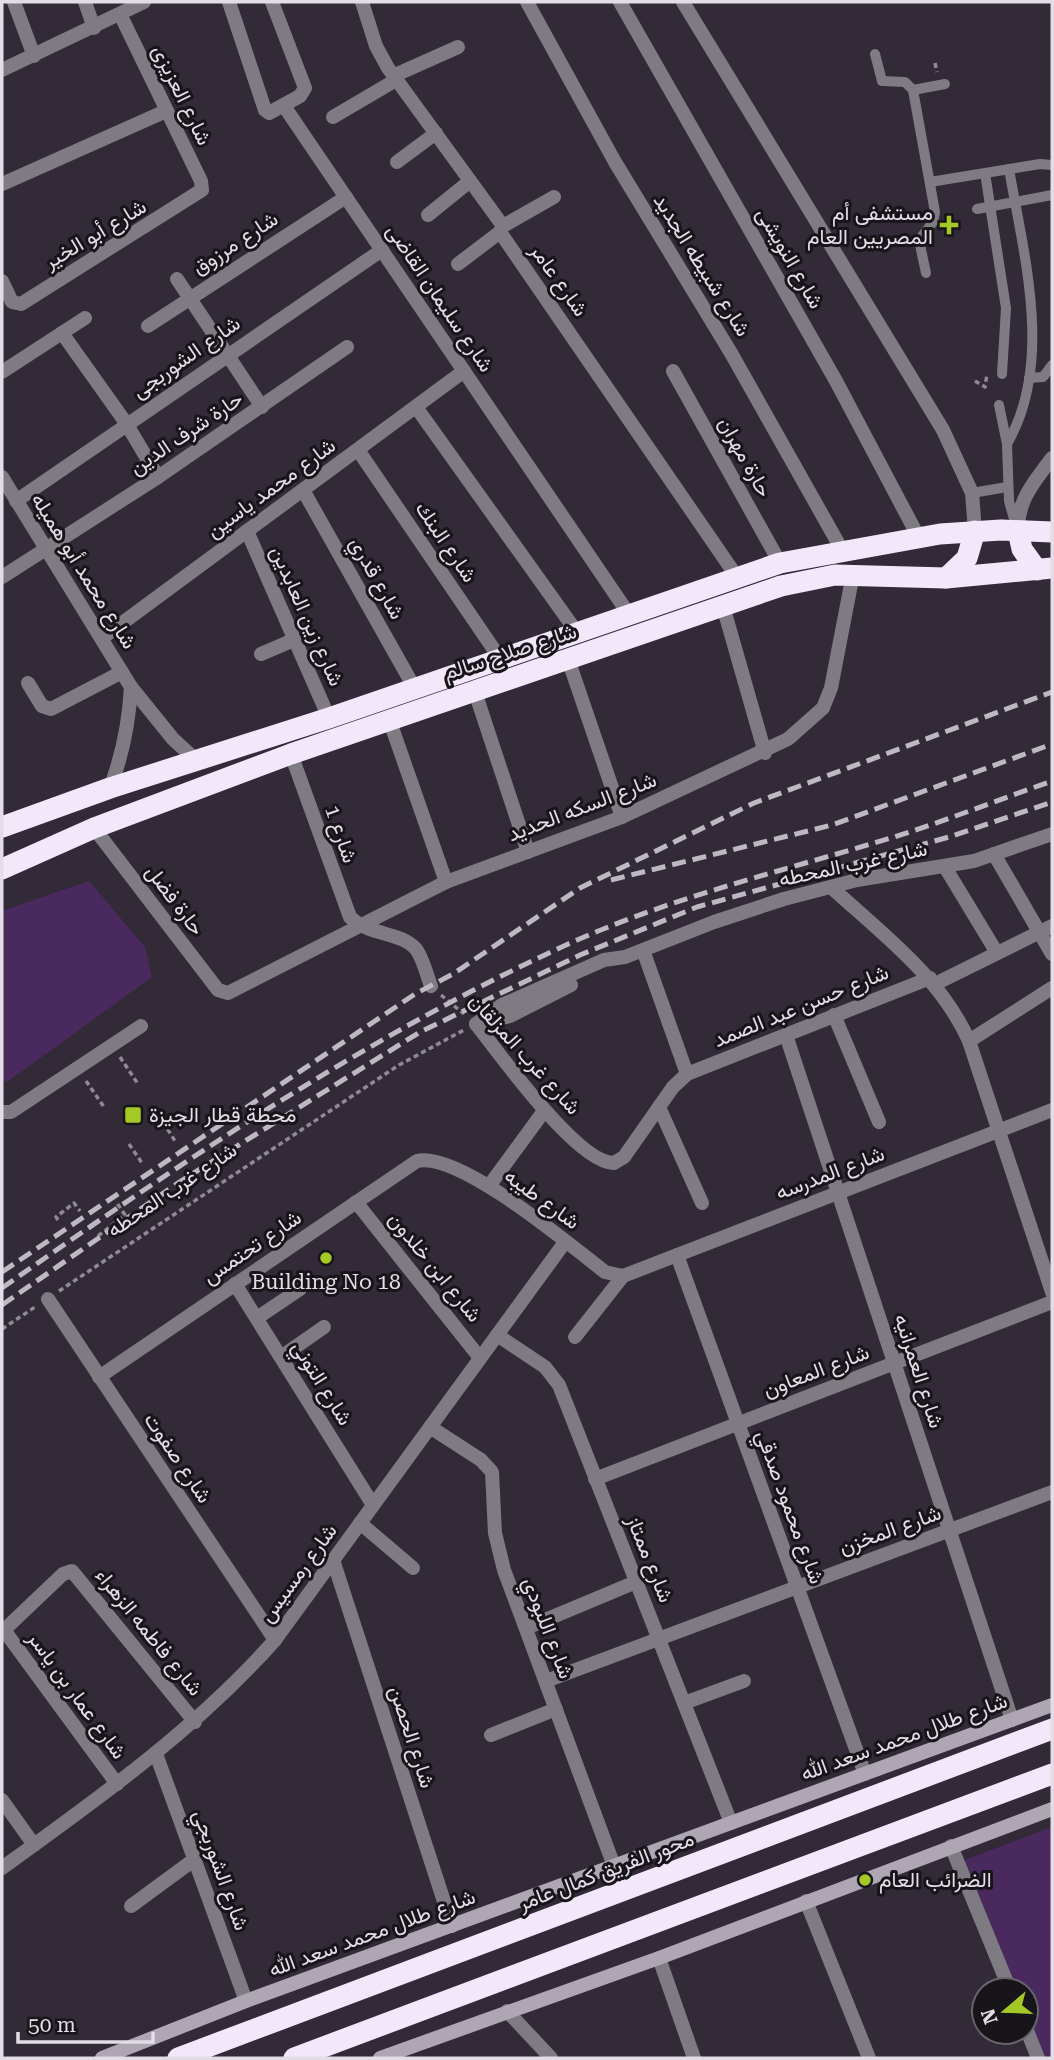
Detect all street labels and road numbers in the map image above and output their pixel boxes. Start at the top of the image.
street label: شارع العزيزى [146,41,217,150]
street label: شارع شبيطه الجديد [647,189,755,342]
street label: شارع أبو الخير [39,194,151,276]
street label: شارع النويشى [750,203,829,314]
street label: شارع مرزوق [188,206,283,281]
street label: شارع سليمان القاضى [380,219,498,378]
street label: شارع عامر [523,238,593,322]
street label: شارع الشوربجى [127,311,246,405]
street label: حارة شرف الدين [125,386,248,481]
street label: حارة مهران [712,413,777,502]
street label: شارع محمد ياسين [202,433,341,544]
street label: شارع محمد أبو هميله [25,489,142,654]
street label: شارع البنك [409,497,482,588]
street label: شارع قدري [340,533,409,626]
street label: شارع زين العابدين [264,542,349,691]
street label: شارع صلاح سالم [440,619,580,687]
street label: شارع السكه الحديد [504,768,660,848]
street label: شارع 1 [318,802,362,867]
street label: شارع غرب المحطه [777,837,930,893]
street label: حارة فضل [140,860,209,941]
street label: شارع حسن عبد الصمد [710,960,893,1054]
street label: شارع غرب المزلقان [463,989,586,1121]
street label: شارع غرب المحطه [103,1138,242,1244]
street label: شارع المدرسه [772,1141,889,1207]
street label: شارع طيبه [499,1164,584,1236]
street label: شارع تحتمس [198,1205,307,1290]
street label: شارع ابن خلدون [382,1207,487,1328]
street label: شارع العمرانيه [887,1311,949,1432]
street label: شارع التوني [282,1336,357,1432]
street label: شارع المعاون [760,1340,873,1404]
street label: شارع صفوت [138,1408,217,1509]
street label: شارع محمود صدقي [746,1427,829,1589]
street label: شارع المخزن [836,1501,945,1561]
street label: شارع ممتاز [620,1511,678,1607]
street label: شارع رمسيس [254,1519,343,1628]
street label: شارع فاطمه الزهراء [89,1564,208,1702]
street label: شارع اللبودي [513,1574,578,1684]
street label: شارع عمار بن ياسر [20,1626,131,1765]
street label: شارع الحصن [382,1683,440,1792]
street label: شارع طلال محمد سعد الله [797,1687,1011,1787]
street label: شارع الشوربجي [183,1807,254,1935]
street label: محور الفريق كمال عامر [514,1826,698,1917]
street label: شارع طلال محمد سعد الله [265,1883,479,1983]

